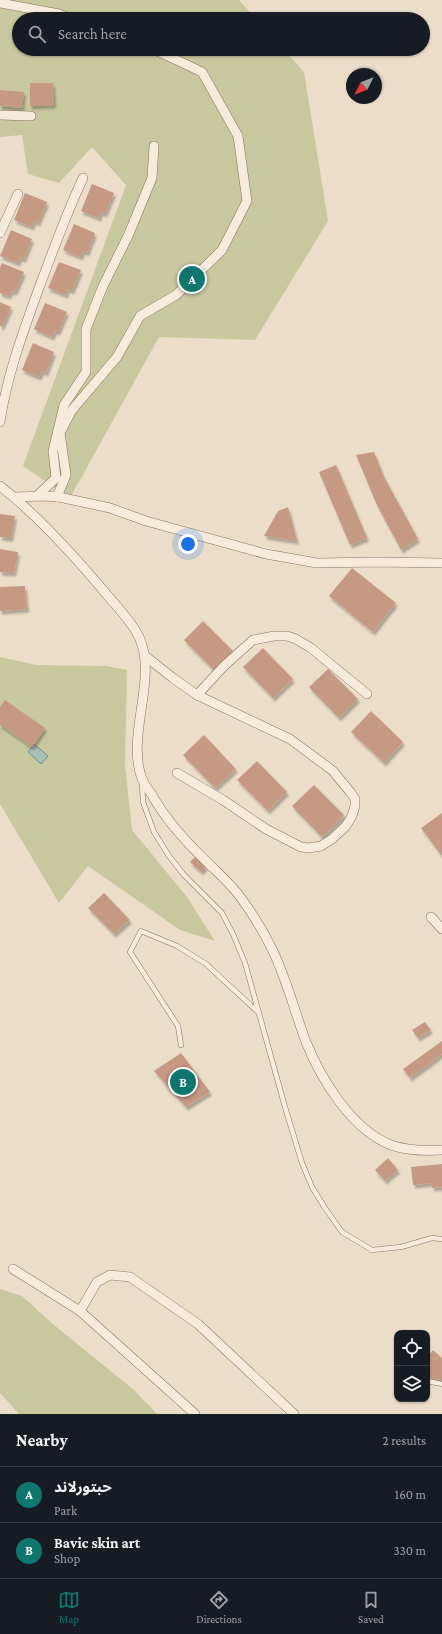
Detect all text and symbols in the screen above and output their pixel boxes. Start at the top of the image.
search box [12,12,430,56]
icon: search [26,23,48,45]
text: Search here [58,26,127,42]
north arrow [346,68,382,104]
pin: A [179,264,205,294]
your location [178,534,198,554]
pin: B [170,1067,196,1097]
map controls [394,1330,430,1402]
button: locate [394,1330,430,1366]
button: layers [394,1366,430,1402]
text: Nearby [16,1431,68,1450]
text: 2 results [383,1433,426,1448]
text: حبتورلاند [54,1479,112,1495]
text: A [25,1487,33,1502]
text: 160 m [395,1487,426,1502]
text: Park [54,1503,77,1518]
text: Bavic skin art [54,1535,140,1551]
text: B [25,1543,33,1558]
text: 330 m [393,1543,426,1558]
text: Shop [54,1551,80,1566]
tab: Map [58,1589,80,1625]
tab: Directions [196,1589,242,1625]
tab: Saved [358,1589,384,1625]

